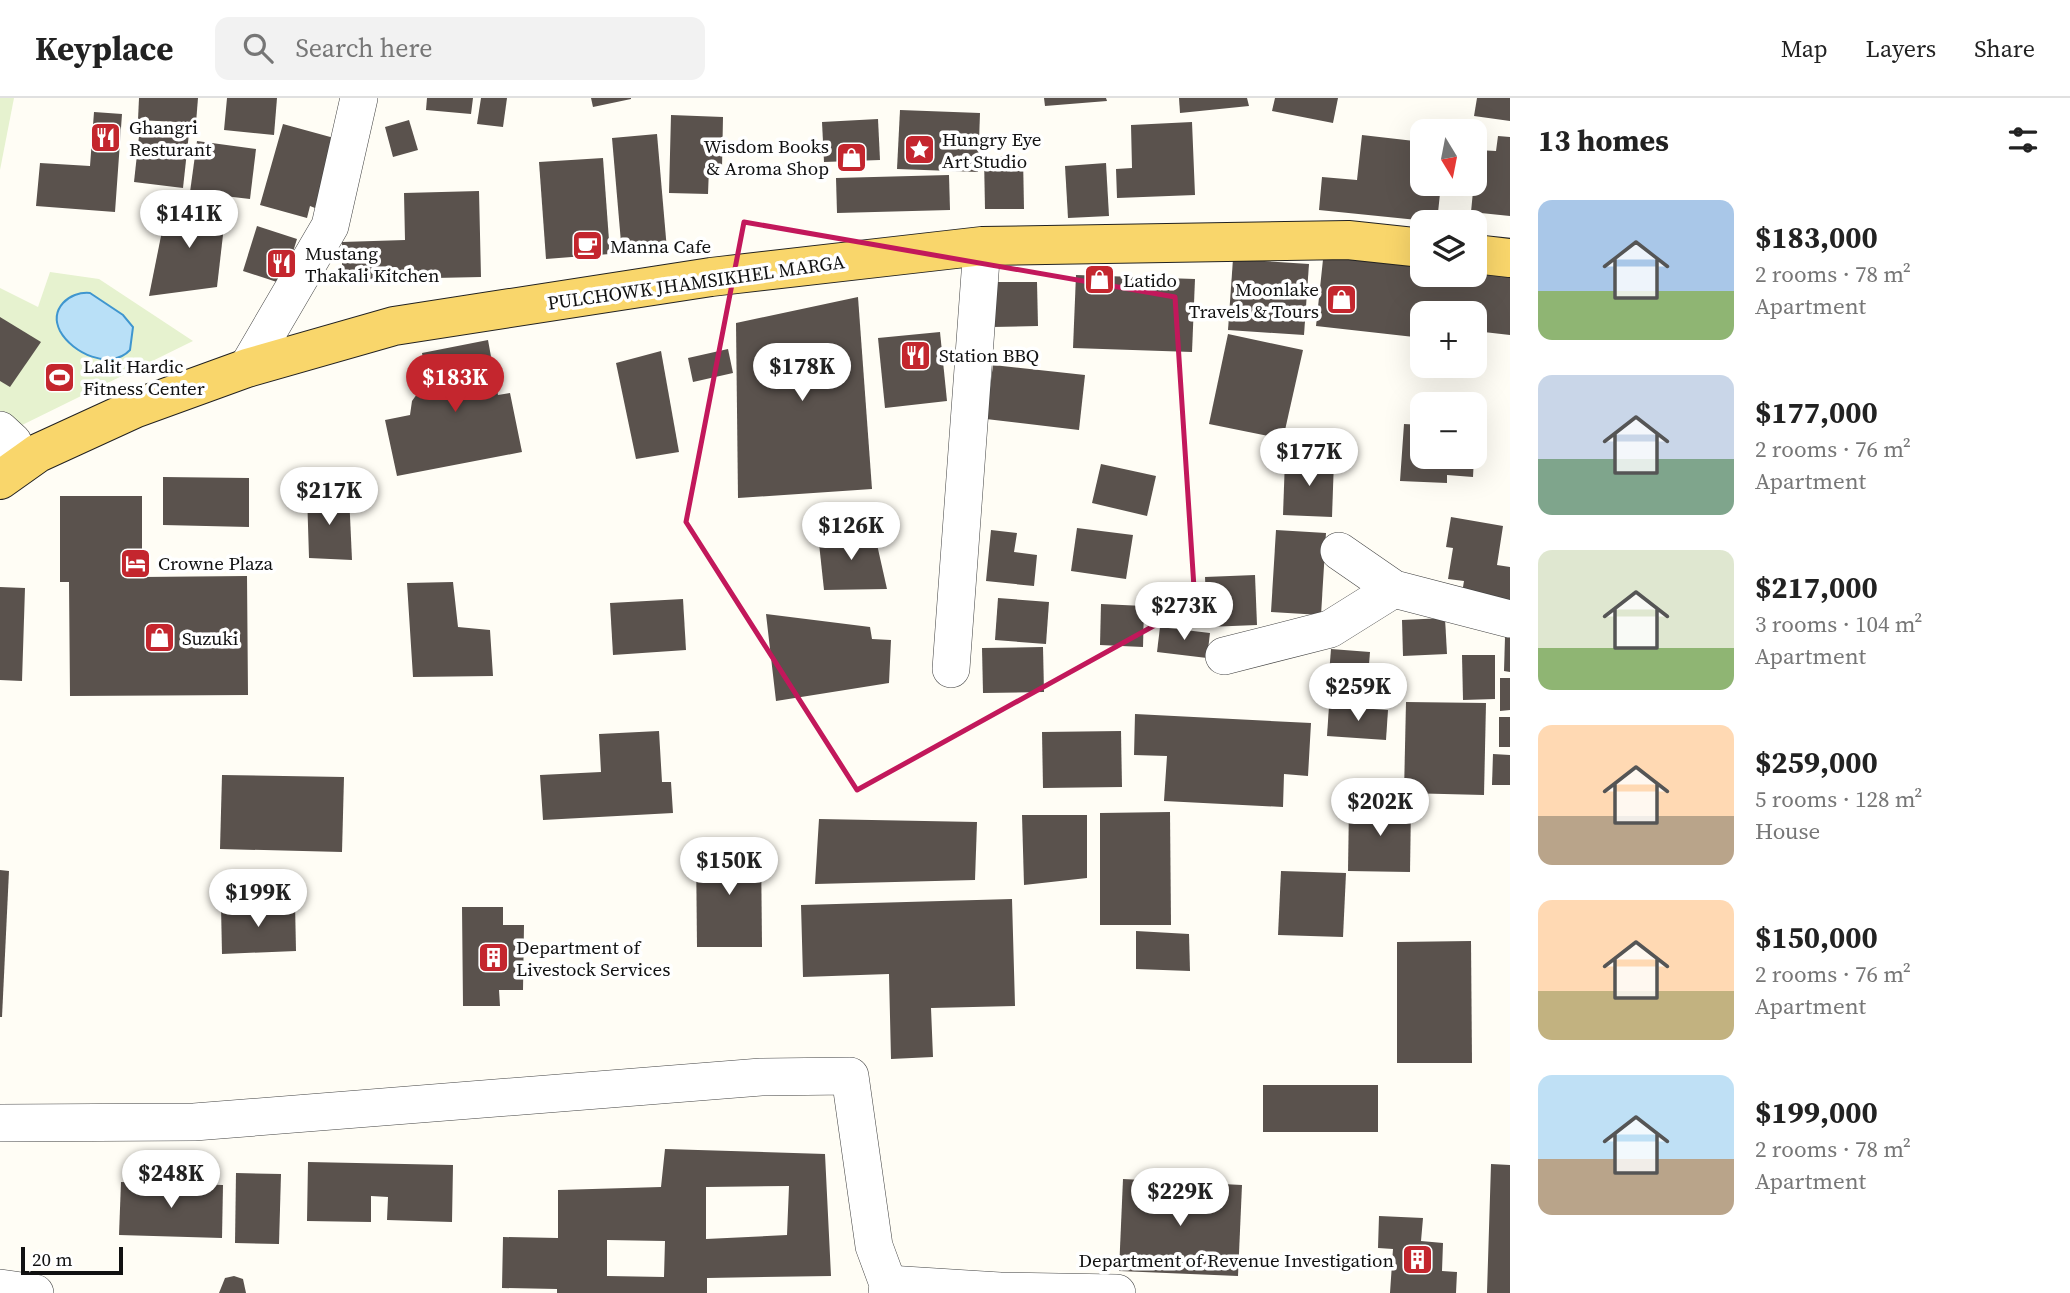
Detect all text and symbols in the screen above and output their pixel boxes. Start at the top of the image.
search box [215,17,705,80]
text: Keyplace [35,26,173,71]
icon: search [239,29,277,67]
text: Search here [295,30,433,66]
text: Map [1781,32,1828,65]
text: Layers [1866,32,1936,65]
text: Share [1974,32,2035,65]
place label: Ghangri Resturant [129,114,212,162]
north arrow [1410,119,1488,196]
map controls [1410,119,1487,469]
text: 13 homes [1538,120,1669,161]
restaurant icon: Ghangri Resturant [89,121,123,155]
icon: filters [2004,121,2042,159]
place label: Hungry Eye Art Studio [942,126,1042,174]
place label: Wisdom Books & Aroma Shop [703,133,829,181]
place icon: Hungry Eye Art Studio [902,133,936,167]
shop icon: Wisdom Books & Aroma Shop [835,140,869,174]
pin: $141K [140,190,238,250]
text: $141K [156,197,222,229]
button: layers [1410,210,1487,287]
text: $183,000 [1755,217,1878,258]
icon: home [1594,228,1678,312]
cafe icon: Manna Cafe [570,229,604,263]
place label: Manna Cafe [610,233,711,259]
place label: Mustang Thakali Kitchen [305,240,440,288]
restaurant icon: Mustang Thakali Kitchen [265,247,299,281]
street label: PULCHOWK JHAMSIKHEL MARGA [546,248,847,316]
text: 2 rooms · 78 m² [1755,258,1911,290]
shop icon: Latido [1083,263,1117,297]
place label: Latido [1123,267,1177,293]
place label: Moonlake Travels & Tours [1189,276,1319,324]
shop icon: Moonlake Travels & Tours [1325,283,1359,317]
text: Apartment [1755,290,1866,322]
button: + [1410,301,1487,378]
restaurant icon: Station BBQ [899,338,933,372]
place label: Station BBQ [939,342,1039,368]
pin: $178K [753,344,851,403]
text: $178K [769,350,835,382]
place label: Lalit Hardic Fitness Center [83,353,205,401]
pin: $183K [406,354,504,414]
sports icon: Lalit Hardic Fitness Center [43,360,77,394]
text: $183K [422,361,488,393]
button: − [1410,392,1487,469]
text: $177,000 [1755,392,1878,433]
icon: home [1594,403,1678,487]
pin: $177K [1260,428,1358,488]
text: 2 rooms · 76 m² [1755,433,1911,465]
text: $177K [1276,435,1342,467]
text: Apartment [1755,465,1866,497]
pin: $217K [280,468,378,527]
text: $217K [296,474,362,506]
pin: $126K [802,503,900,562]
text: $126K [818,509,884,541]
hotel icon: Crowne Plaza [118,546,152,580]
place label: Crowne Plaza [158,550,273,576]
text: $217,000 [1755,567,1878,608]
icon: home [1594,578,1678,662]
pin: $273K [1135,582,1233,642]
text: $273K [1151,589,1217,621]
text: 3 rooms · 104 m² [1755,608,1922,640]
shop icon: Suzuki [142,621,176,655]
place label: Suzuki [182,625,239,651]
text: Apartment [1755,640,1866,672]
pin: $259K [1309,664,1407,723]
text: $259K [1325,670,1391,702]
text: $259,000 [1755,742,1878,783]
icon: home [1594,753,1678,837]
pin: $202K [1331,778,1429,838]
text: 5 rooms · 128 m² [1755,783,1922,815]
text: $202K [1347,785,1413,817]
text: House [1755,815,1820,847]
pin: $150K [680,838,778,897]
text: $150K [696,844,762,876]
pin: $199K [209,870,307,929]
text: $199K [225,876,291,908]
text: $150,000 [1755,917,1878,958]
icon: home [1594,928,1678,1012]
place label: Department of Livestock Services [516,934,670,982]
building icon: Department of Livestock Services [476,941,510,975]
text: 2 rooms · 76 m² [1755,958,1911,990]
text: Apartment [1755,990,1866,1022]
text: $199,000 [1755,1092,1878,1133]
icon: home [1594,1103,1678,1187]
text: 2 rooms · 78 m² [1755,1133,1911,1165]
pin: $248K [122,1150,220,1210]
text: $248K [138,1157,204,1189]
text: Apartment [1755,1165,1866,1197]
pin: $229K [1131,1168,1229,1228]
text: $229K [1147,1175,1213,1207]
building icon: Department of Revenue Investigation [1400,1243,1434,1277]
scale bar [21,1244,122,1276]
text: 20 m [32,1246,73,1272]
place label: Department of Revenue Investigation [1078,1247,1394,1273]

